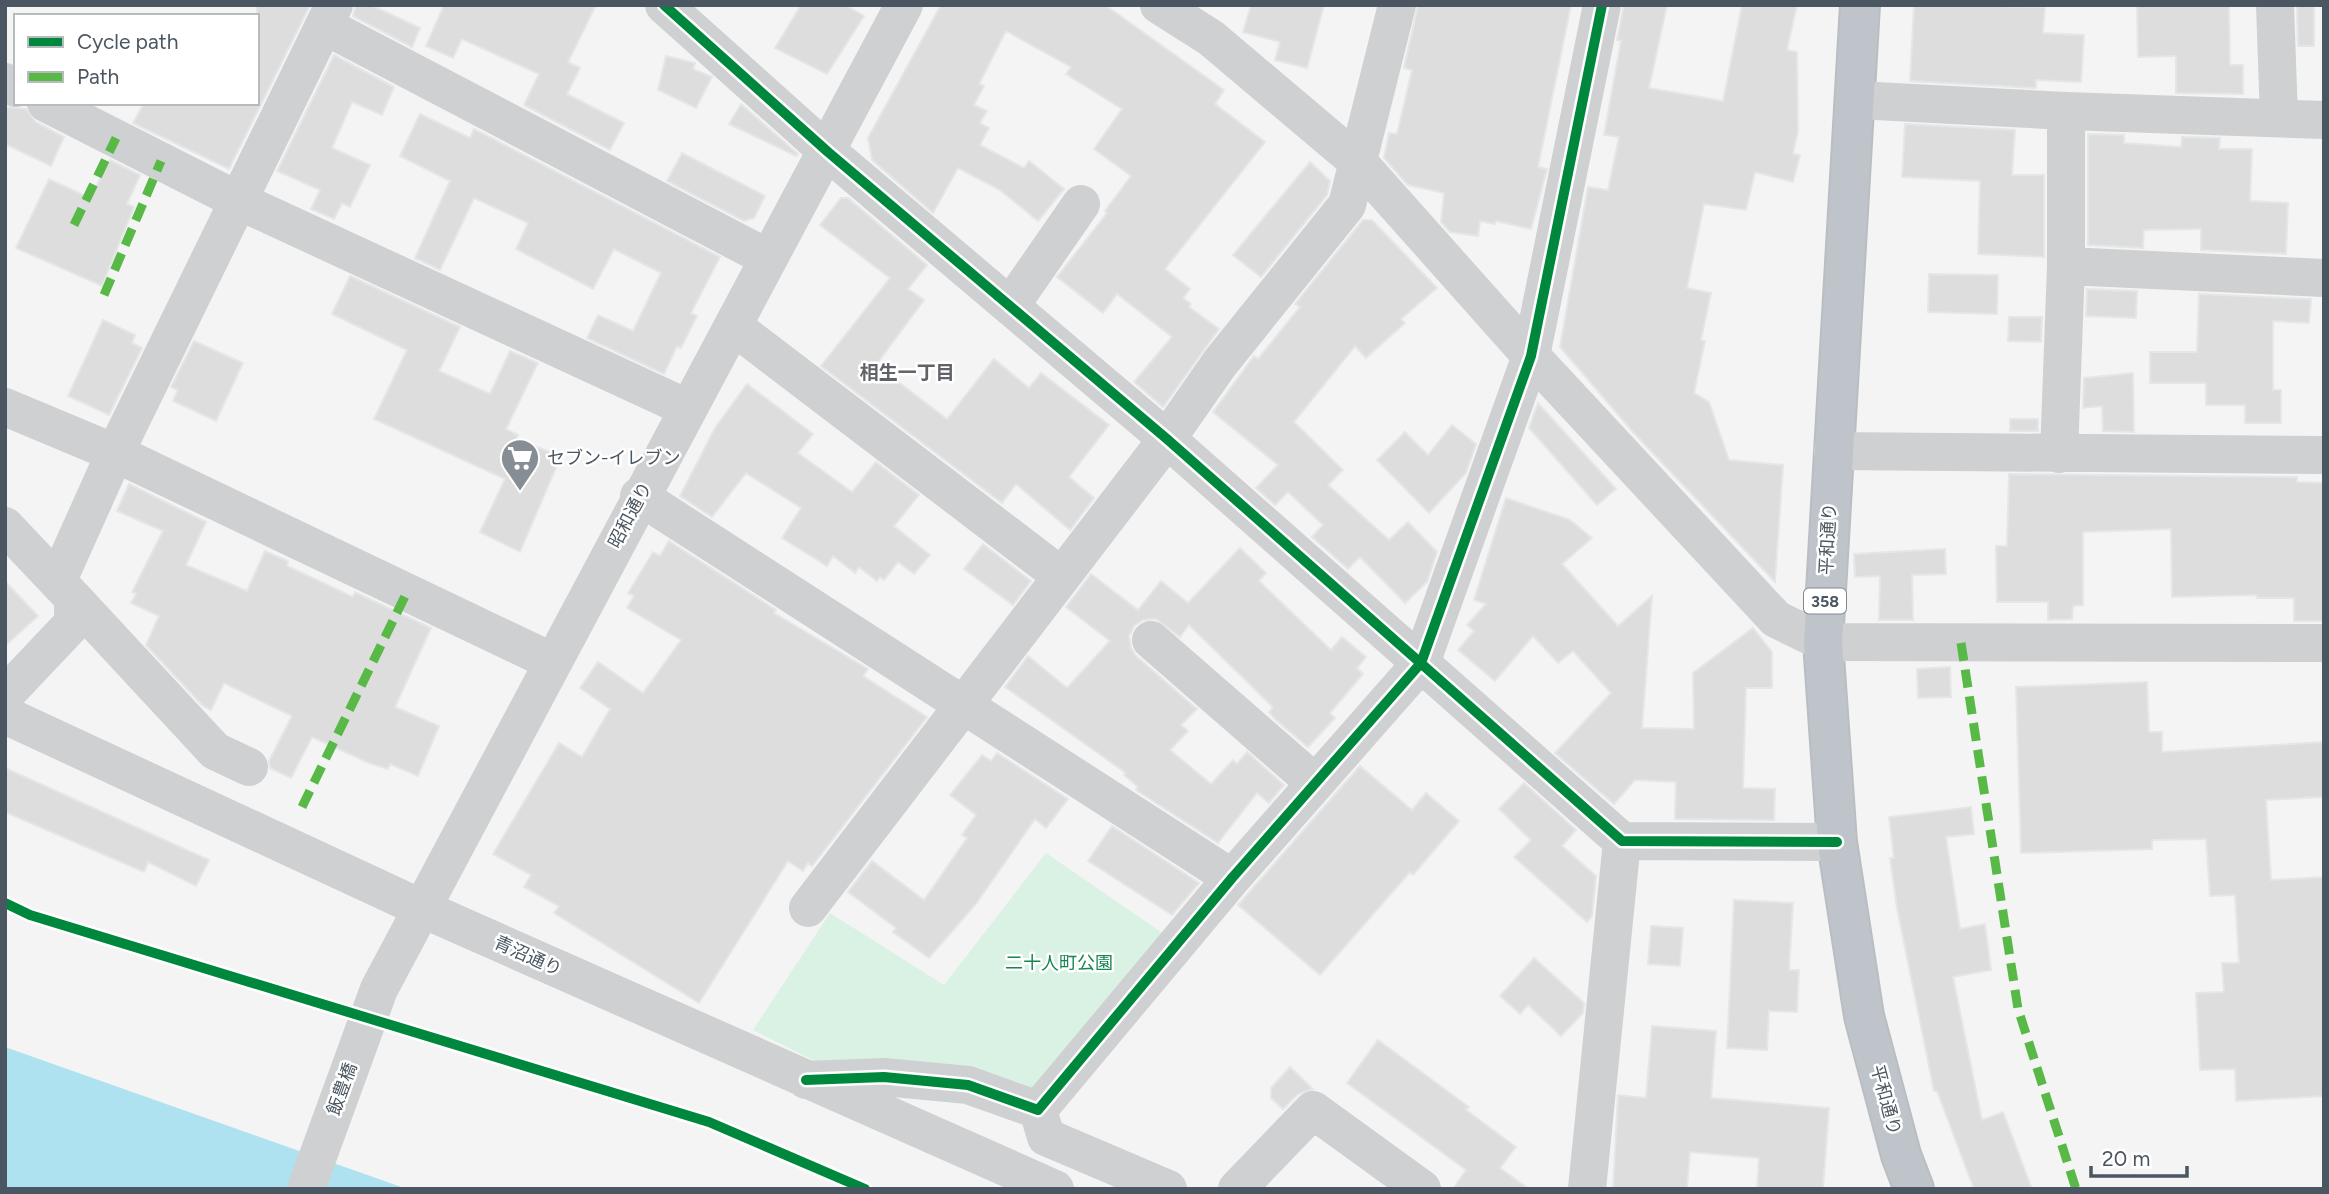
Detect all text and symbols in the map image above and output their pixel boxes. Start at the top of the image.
legend [14,14,259,105]
text: Cycle path [77,29,178,54]
text: Path [77,64,119,89]
district label: 相生一丁目 [859,361,955,384]
supermarket icon: セブン-イレブン [499,437,541,492]
place label: セブン-イレブン [547,447,681,469]
street label: 昭和通り [603,478,657,552]
street label: 平和通り [1815,502,1841,576]
road number: 358 [1804,588,1846,614]
street label: 青沼通り [491,931,565,981]
park label: 二十人町公園 [1005,952,1113,974]
street label: 飯豊橋 [322,1060,362,1118]
street label: 平和通り [1866,1062,1906,1138]
scale bar [2091,1134,2187,1178]
text: 20 m [2102,1146,2150,1171]

